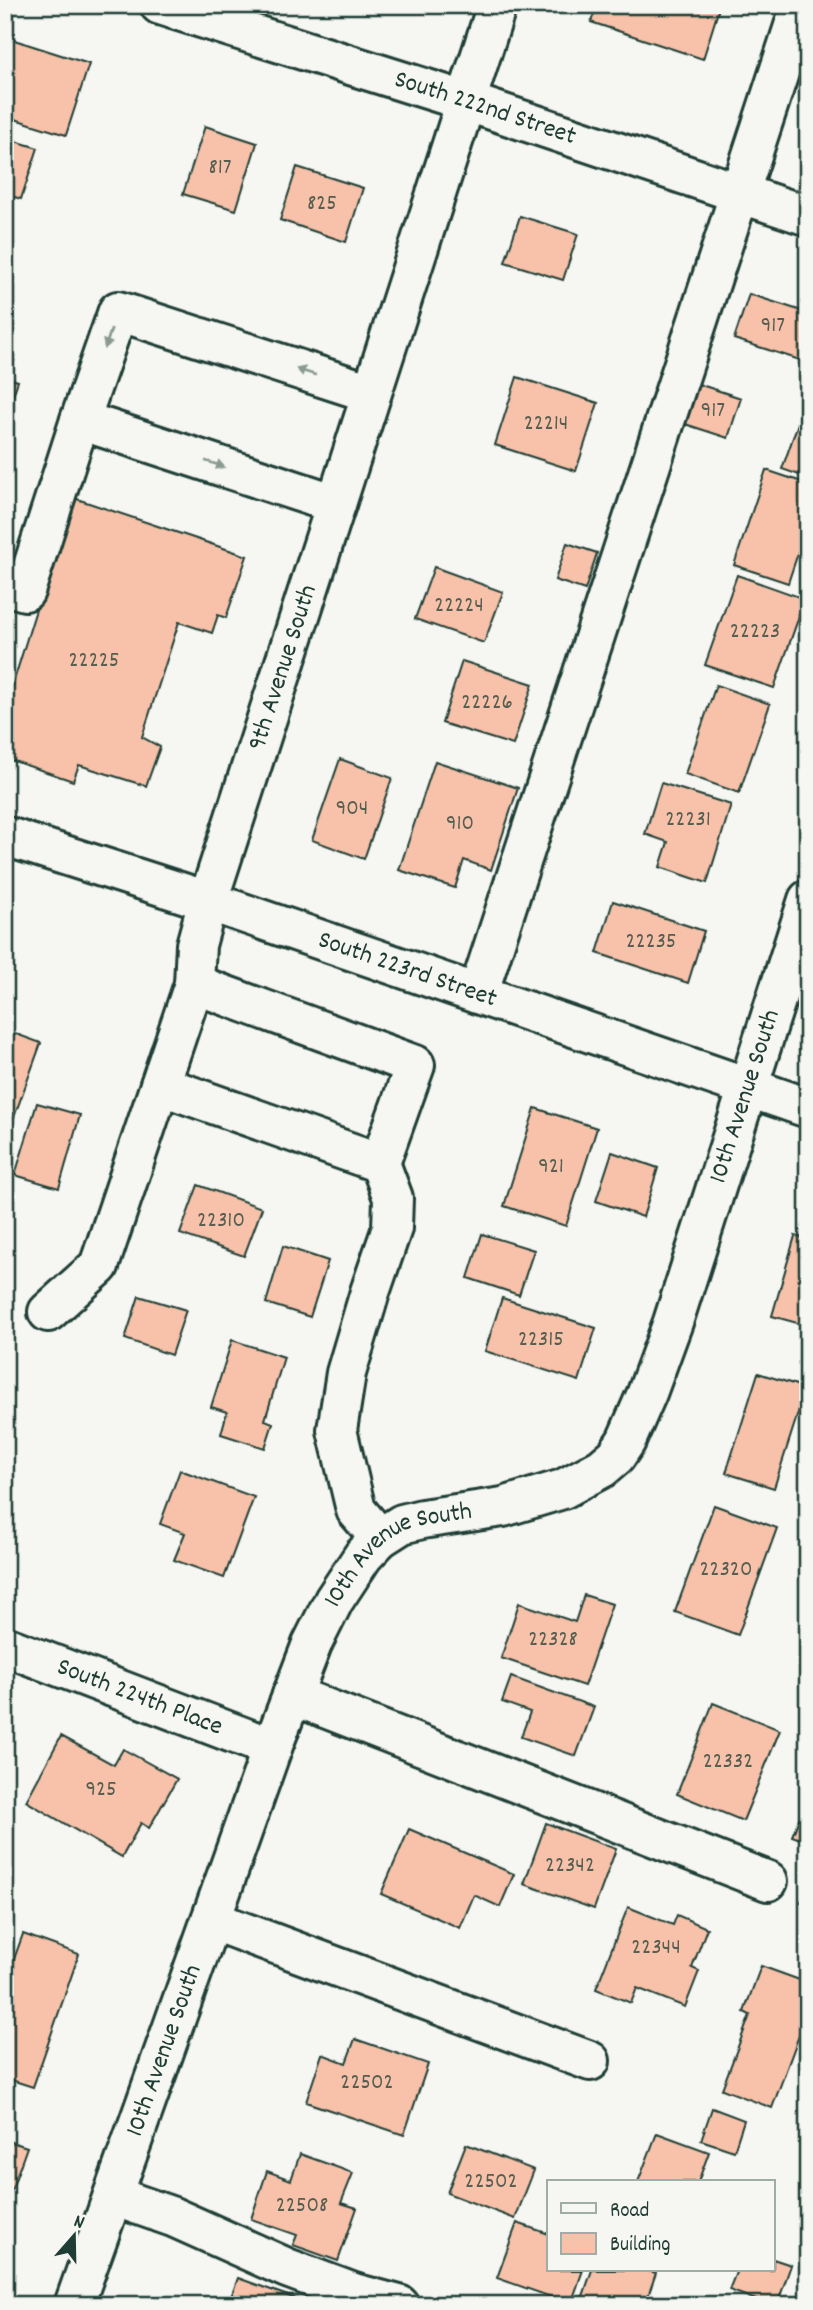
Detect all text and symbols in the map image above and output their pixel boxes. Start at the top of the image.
street label: South 222nd Street [389,61,581,156]
house number: 817 [208,152,232,185]
house number: 825 [307,188,337,221]
house number: 917 [761,310,785,343]
one-way arrow [102,328,113,349]
one-way arrow [296,366,317,377]
house number: 917 [701,395,725,428]
house number: 22214 [524,408,568,441]
one-way arrow [204,459,225,470]
street label: 9th Avenue South [239,580,327,755]
house number: 22224 [434,590,484,623]
house number: 22223 [730,616,780,649]
house number: 22225 [69,645,119,678]
house number: 22226 [461,687,513,720]
house number: 904 [336,793,368,826]
house number: 22231 [665,804,711,837]
house number: 910 [446,808,474,841]
street label: South 223rd Street [313,922,502,1018]
house number: 22235 [625,926,677,959]
street label: 10th Avenue South [700,1005,790,1188]
house number: 921 [538,1151,564,1184]
house number: 22310 [197,1205,245,1238]
house number: 22315 [518,1324,564,1357]
street label: 10th Avenue South [315,1493,474,1614]
house number: 22320 [700,1554,752,1587]
house number: 22328 [528,1624,578,1657]
street label: South 224th Place [51,1649,228,1746]
house number: 22332 [703,1746,753,1779]
house number: 925 [85,1774,117,1807]
house number: 22342 [545,1850,595,1883]
house number: 22344 [631,1932,681,1965]
street label: 10th Avenue South [117,1959,212,2142]
house number: 22502 [340,2067,394,2100]
house number: 22502 [464,2166,518,2199]
legend [547,2180,774,2272]
house number: 22508 [276,2190,328,2223]
text: Road [610,2197,649,2227]
north arrow [38,2202,108,2272]
text: N [70,2209,88,2238]
text: Building [610,2231,670,2261]

